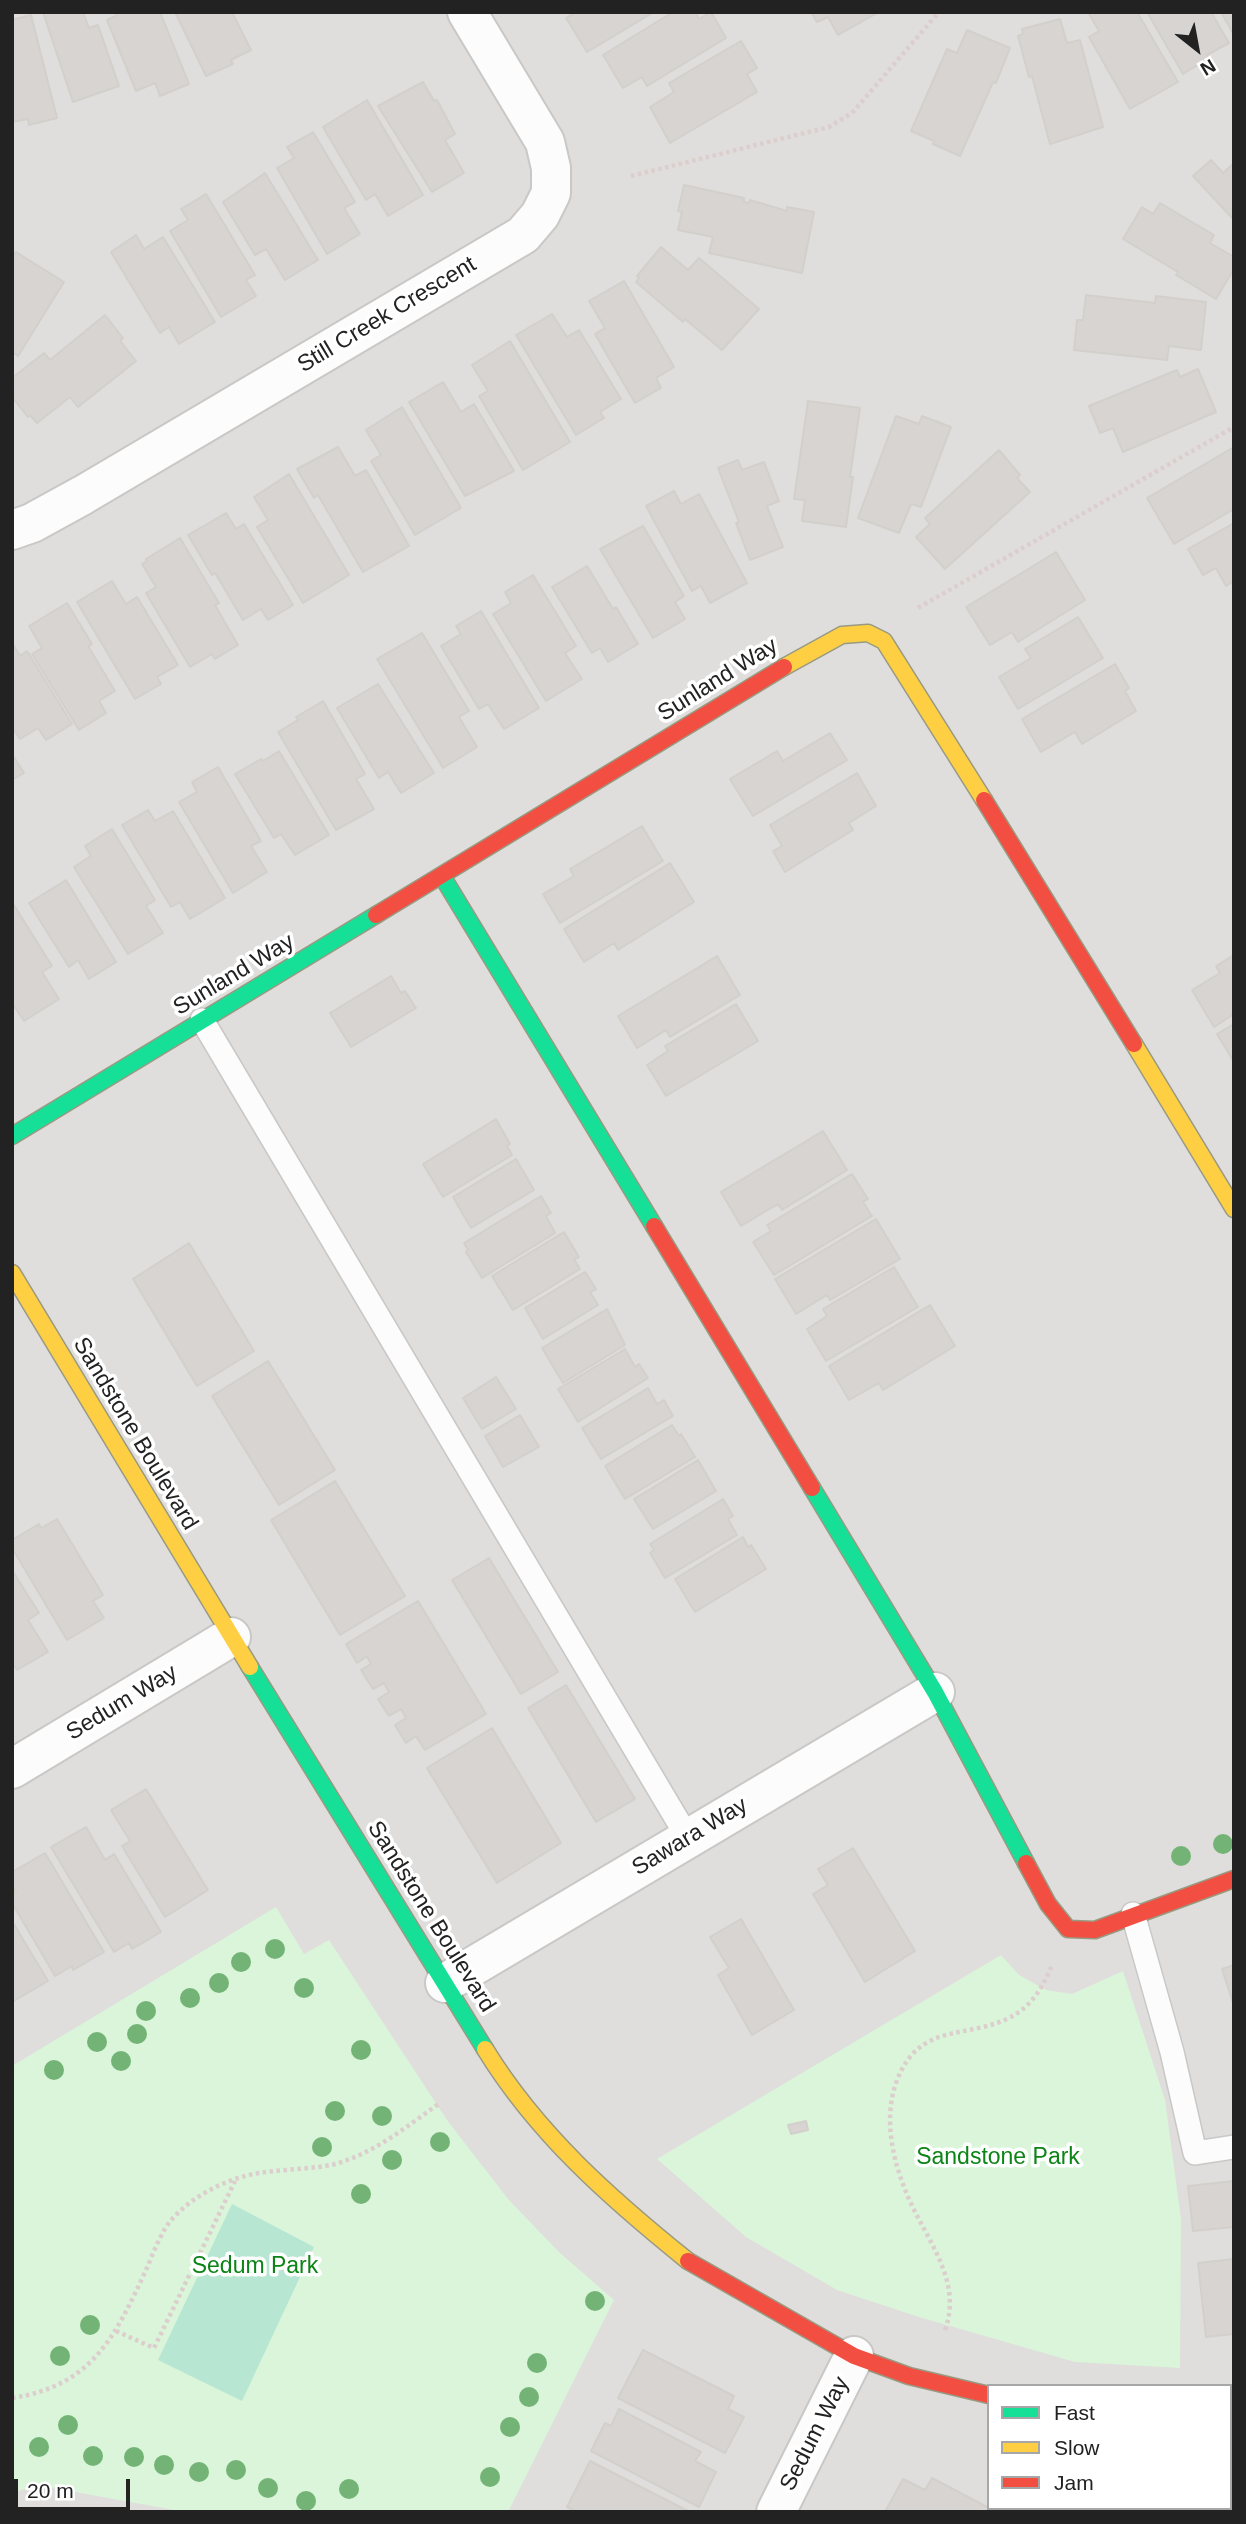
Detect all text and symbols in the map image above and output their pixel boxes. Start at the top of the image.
north arrow [1162,14,1232,84]
text: N [1197,55,1219,80]
street label: Still Creek Crescent [293,251,481,379]
street label: Sunland Way [653,632,783,728]
street label: Sunland Way [169,928,299,1022]
street label: Sandstone Boulevard [67,1333,203,1535]
street label: Sedum Way [62,1659,182,1747]
street label: Sawara Way [627,1792,753,1882]
street label: Sandstone Boulevard [361,1816,501,2018]
park label: Sandstone Park [916,2144,1080,2172]
park label: Sedum Park [192,2253,318,2281]
street label: Sedum Way [774,2372,856,2496]
legend [987,2384,1232,2510]
text: Fast [1054,2401,1095,2424]
text: Slow [1054,2436,1100,2459]
scale bar [18,2464,133,2508]
text: Jam [1054,2471,1094,2494]
text: 20 m [27,2479,74,2502]

